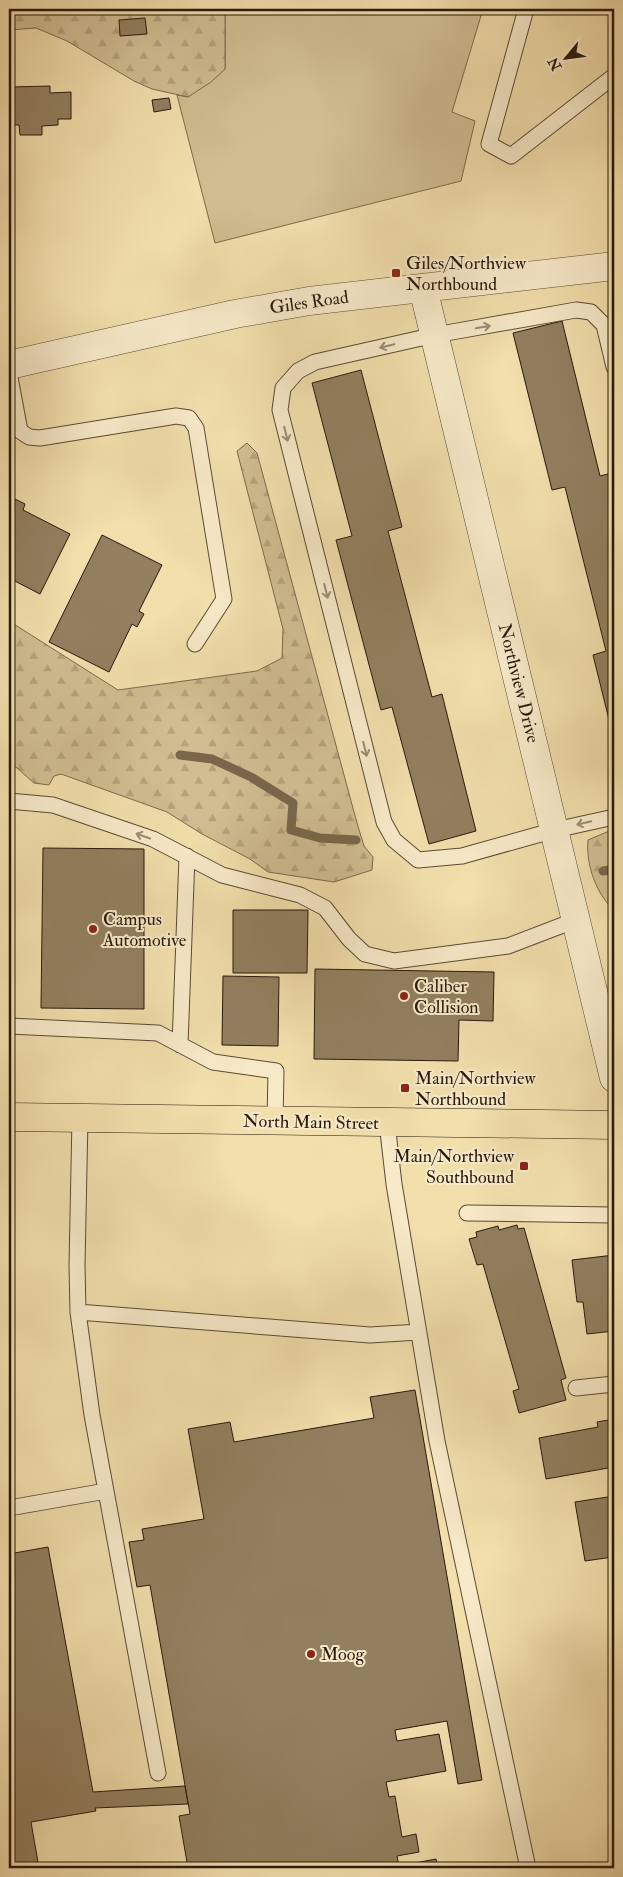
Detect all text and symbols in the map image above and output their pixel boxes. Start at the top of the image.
north arrow [540,32,590,82]
text: N [544,54,566,75]
place label: Giles/Northview Northbound [406,252,527,296]
marker: Giles/Northview Northbound [390,267,402,279]
street label: Giles Road [268,286,350,319]
one-way arrow [474,321,490,331]
one-way arrow [379,342,395,351]
one-way arrow [282,425,291,441]
one-way arrow [322,583,331,599]
street label: Northview Drive [493,621,545,746]
one-way arrow [361,740,371,756]
one-way arrow [577,819,593,828]
one-way arrow [136,831,151,840]
place label: Campus Automotive [102,908,187,952]
marker: Campus Automotive [87,923,99,935]
place label: Caliber Collision [414,975,479,1019]
marker: Caliber Collision [398,990,410,1002]
place label: Main/Northview Northbound [415,1067,537,1111]
marker: Main/Northview Northbound [399,1082,411,1094]
street label: North Main Street [243,1110,379,1135]
place label: Main/Northview Southbound [393,1145,515,1189]
marker: Main/Northview Southbound [518,1160,530,1172]
place label: Moog [321,1643,365,1666]
marker: Moog [305,1648,317,1660]

